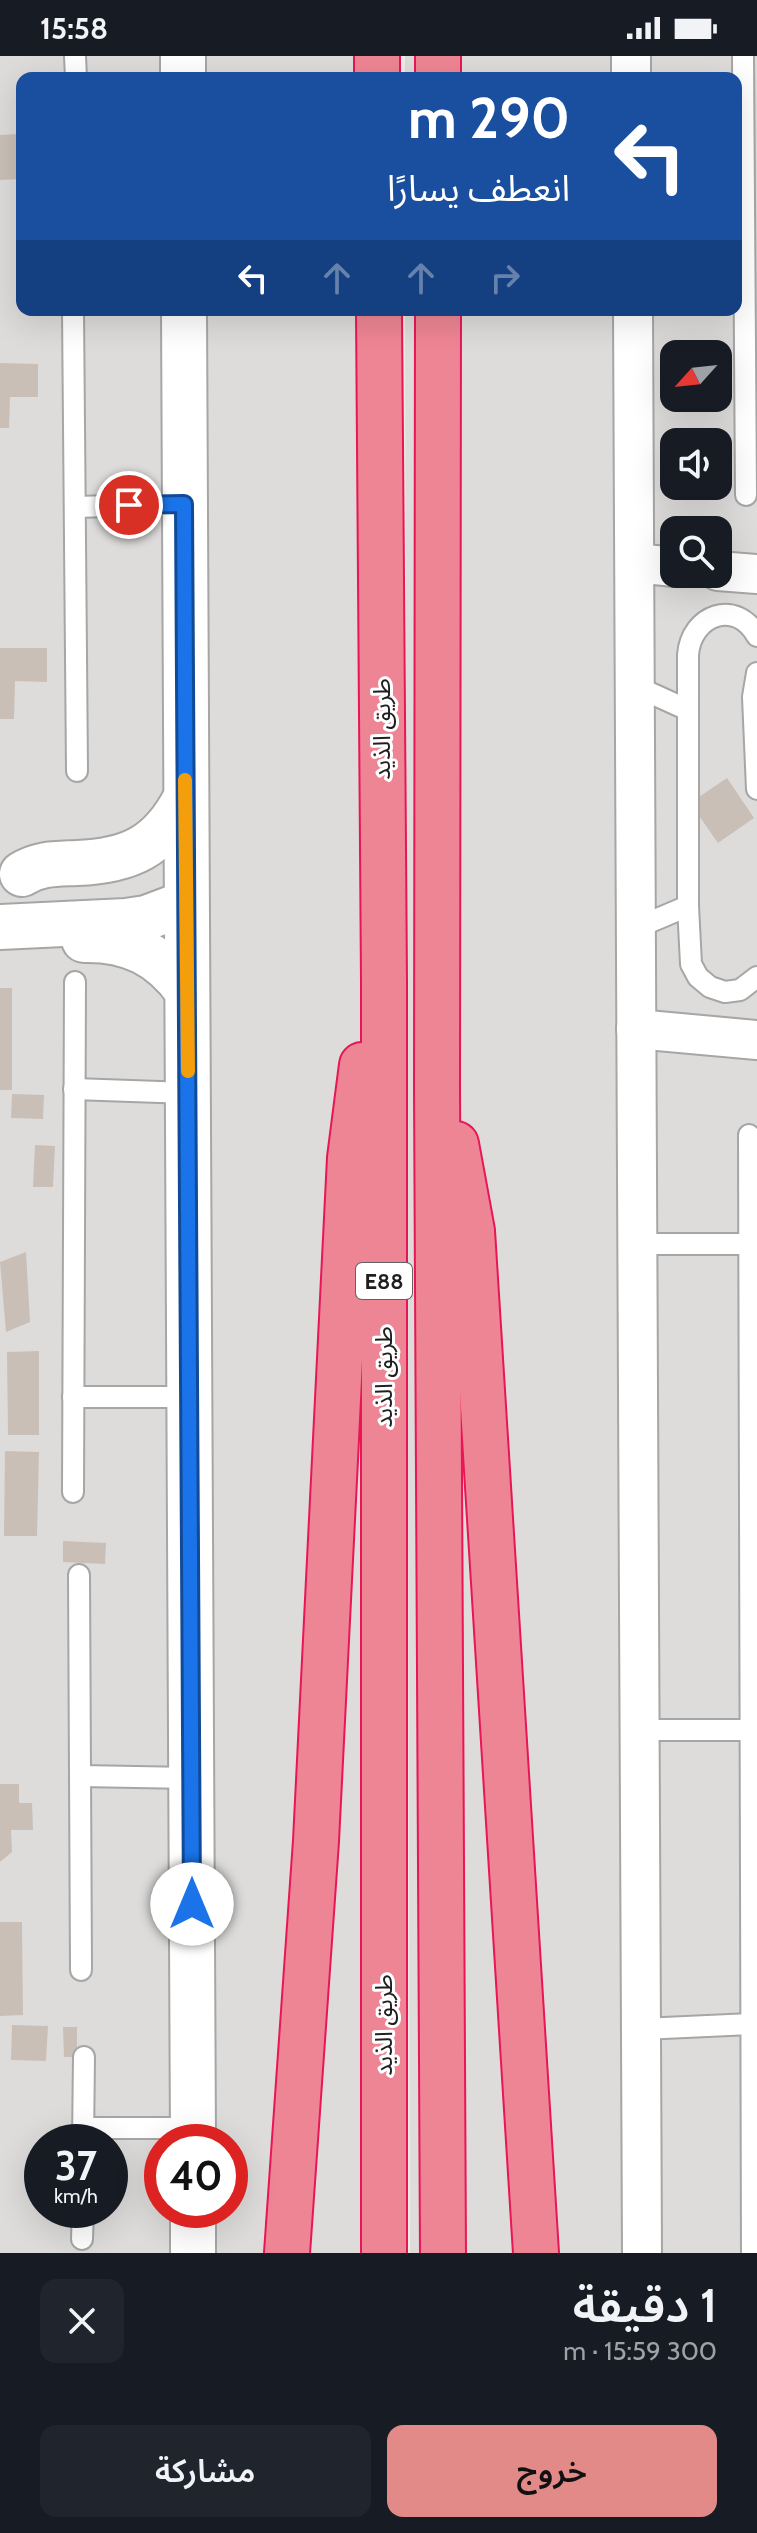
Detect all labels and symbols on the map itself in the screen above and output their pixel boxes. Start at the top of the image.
north arrow [660,340,732,412]
pin [95,471,163,539]
street label: طريق الذيد [367,678,397,780]
road number: E88 [356,1263,412,1299]
street label: طريق الذيد [369,1326,399,1428]
position arrow [150,1862,234,1946]
street label: طريق الذيد [369,1974,399,2076]
speed limit sign: 40 [144,2124,248,2228]

